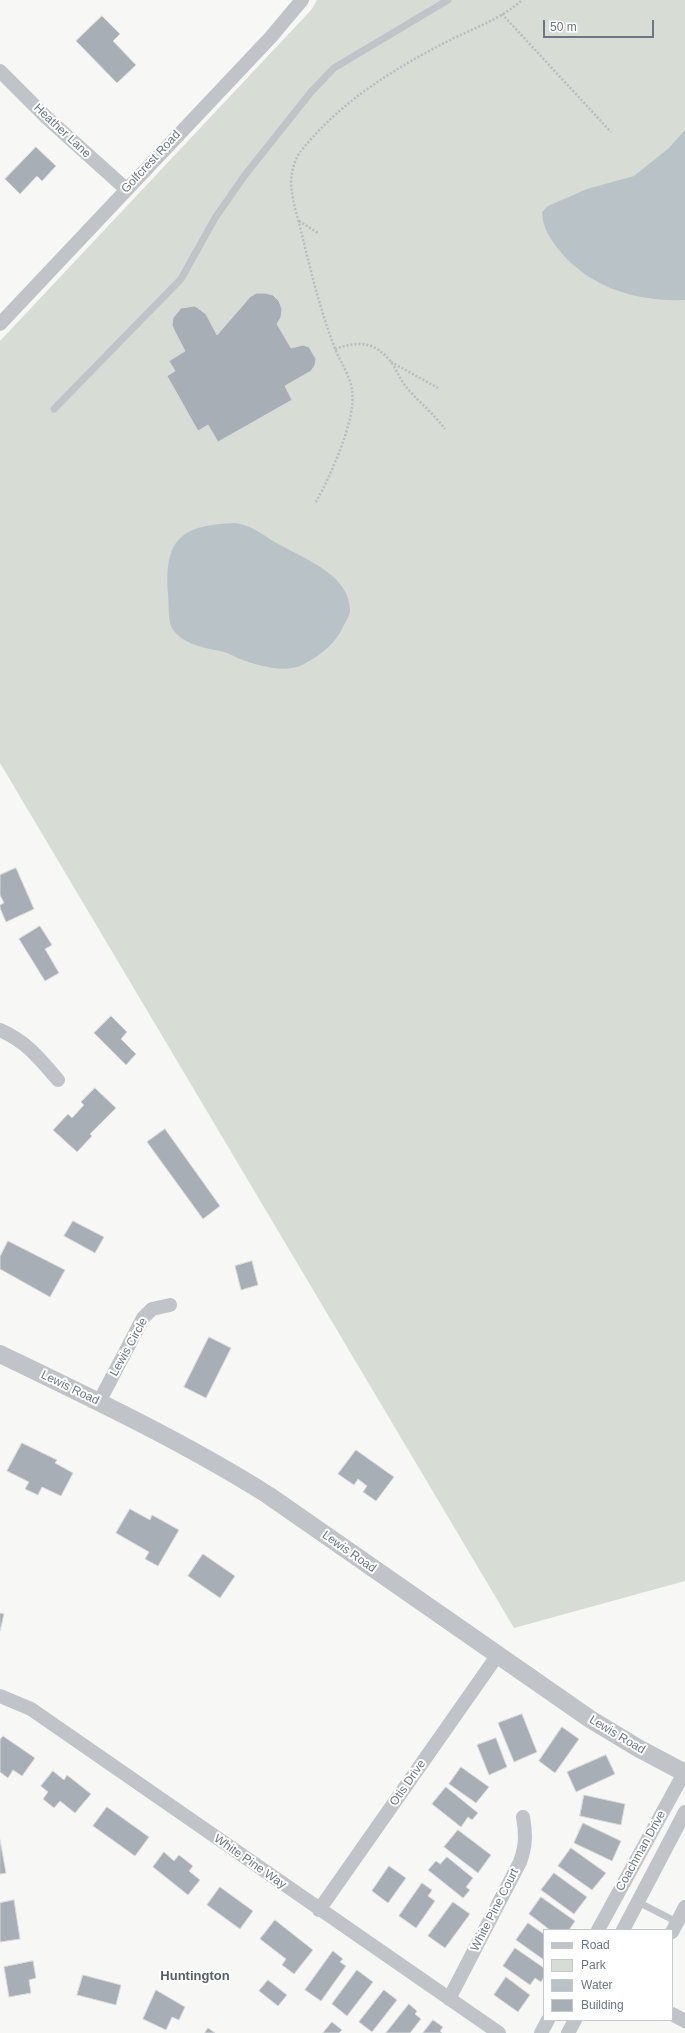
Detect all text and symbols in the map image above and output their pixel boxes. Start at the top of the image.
scale bar [545,12,656,38]
text: 50 m [550,20,577,34]
street label: Heather Lane [30,101,94,161]
street label: Golfcrest Road [118,128,184,196]
street label: Lewis Circle [107,1315,151,1379]
street label: Lewis Road [39,1368,101,1408]
street label: Lewis Road [319,1528,379,1576]
street label: Lewis Road [586,1713,648,1757]
street label: Otis Drive [387,1757,429,1809]
street label: Coachman Drive [613,1808,669,1894]
street label: White Pine Way [211,1832,289,1892]
street label: White Pine Court [468,1866,522,1954]
legend [543,1929,673,2021]
text: Road [581,1938,610,1952]
text: Park [581,1958,606,1972]
district label: Huntington [160,1968,230,1984]
text: Water [581,1978,613,1992]
text: Building [581,1998,624,2012]

